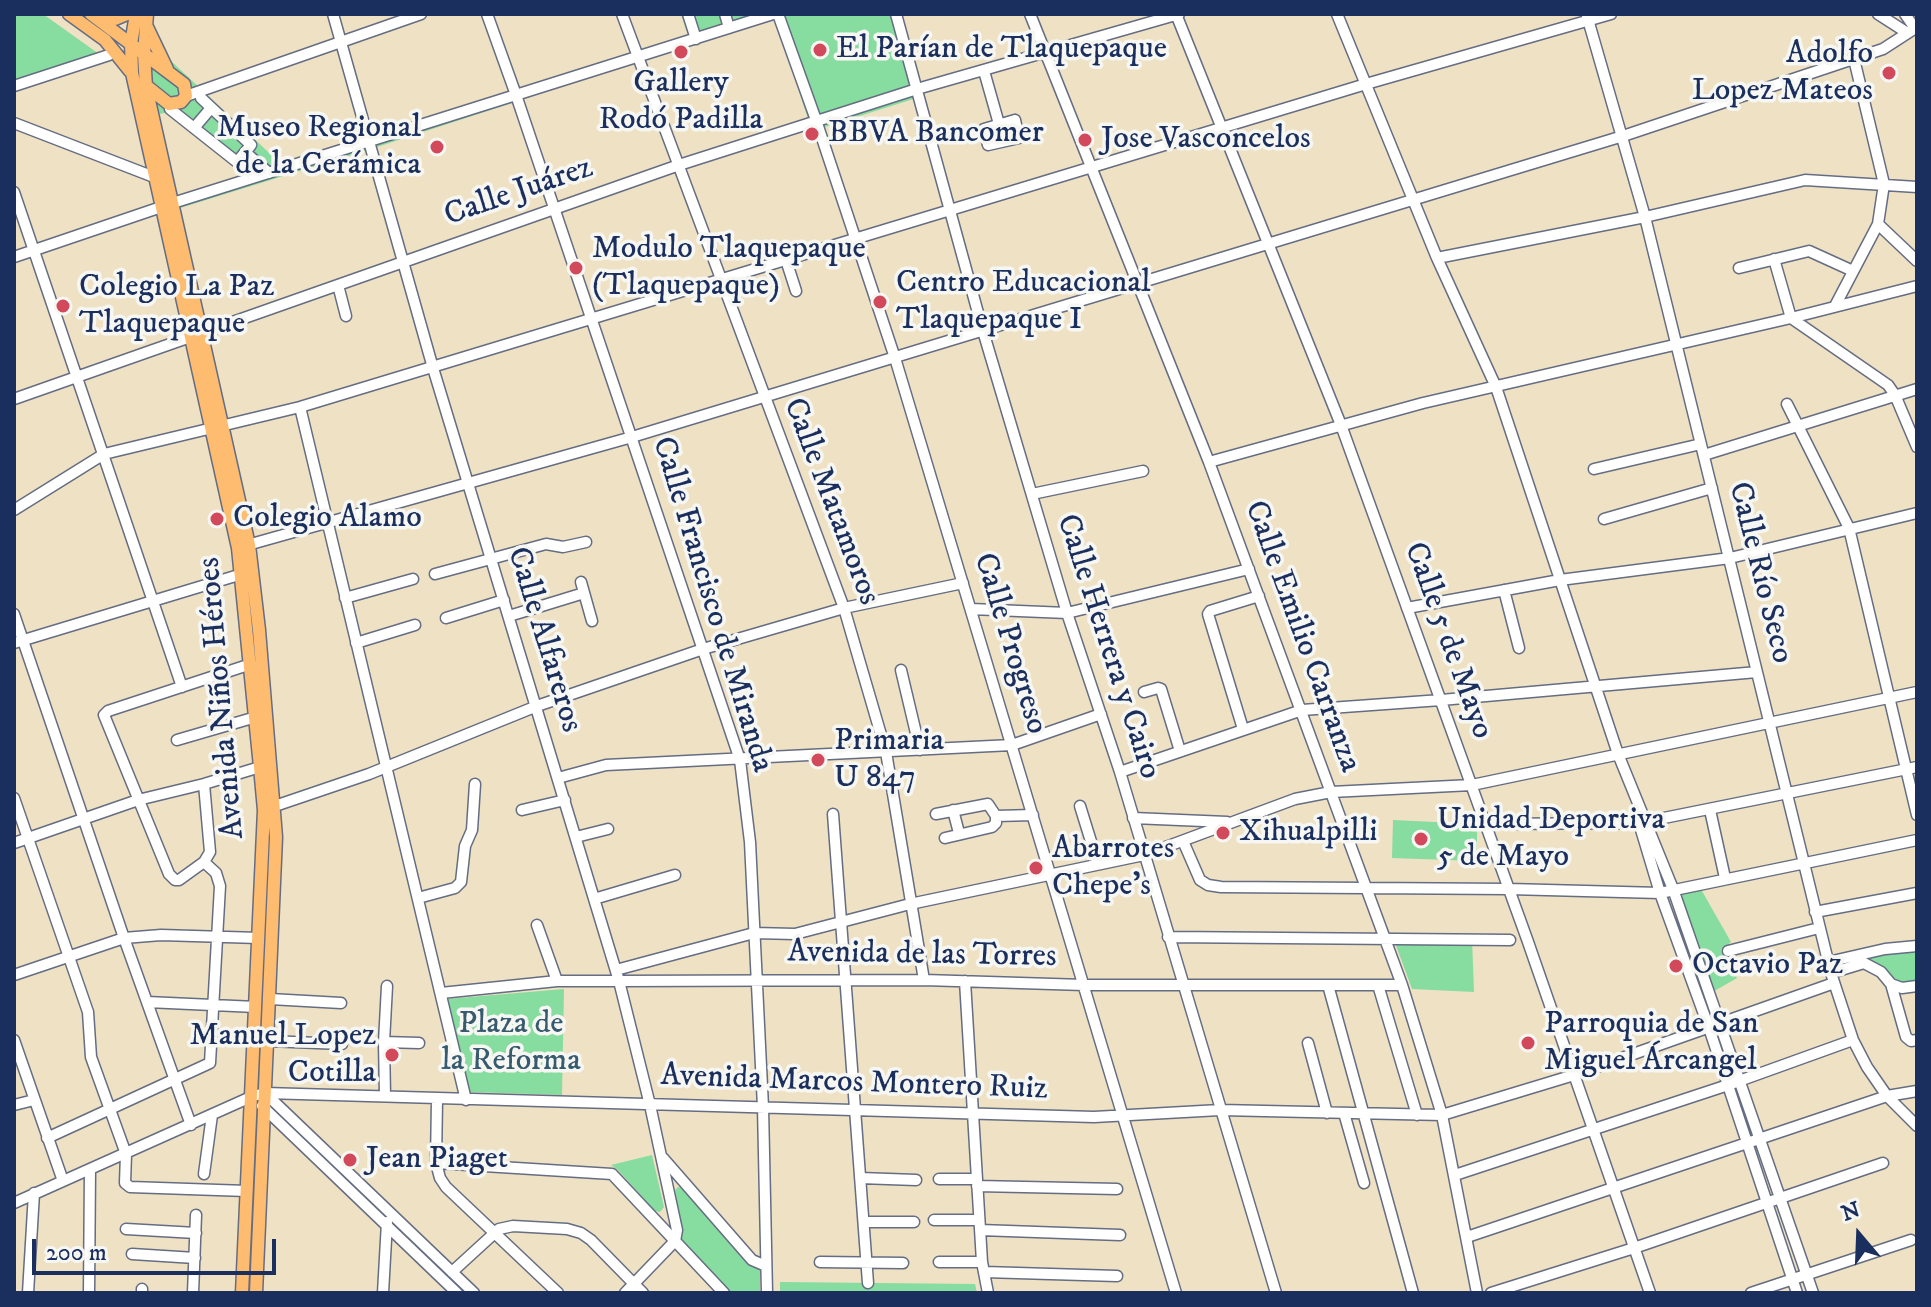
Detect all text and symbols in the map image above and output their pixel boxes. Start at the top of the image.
place label: El Parían de Tlaquepaque [836,31,1167,69]
place label: Adolfo Lopez Mateos [1692,36,1873,111]
marker: El Parían de Tlaquepaque [811,41,829,59]
marker: Gallery Rodó Padilla [672,43,690,61]
marker: Adolfo Lopez Mateos [1880,64,1898,82]
place label: Gallery Rodó Padilla [599,65,763,140]
place label: Museo Regional de la Cerámica [217,110,421,185]
place label: BBVA Bancomer [828,115,1044,153]
place label: Jose Vasconcelos [1101,121,1311,159]
marker: BBVA Bancomer [803,125,821,143]
marker: Jose Vasconcelos [1076,131,1094,149]
marker: Museo Regional de la Cerámica [428,138,446,156]
street label: Calle Juárez [440,150,598,236]
place label: Modulo Tlaquepaque (Tlaquepaque) [592,231,866,306]
marker: Modulo Tlaquepaque (Tlaquepaque) [567,259,585,277]
place label: Centro Educacional Tlaquepaque I [896,265,1151,340]
place label: Colegio La Paz Tlaquepaque [79,269,274,344]
marker: Centro Educacional Tlaquepaque I [871,293,889,311]
marker: Colegio La Paz Tlaquepaque [54,297,72,315]
street label: Calle Matamoros [773,393,887,611]
street label: Calle Francisco de Miranda [642,433,780,777]
street label: Calle Río Seco [1718,478,1800,668]
street label: Calle Emilio Carranza [1234,496,1368,778]
place label: Colegio Alamo [233,500,422,538]
marker: Colegio Alamo [208,510,226,528]
street label: Calle Herrera y Cairo [1046,510,1168,784]
street label: Calle 5 de Mayo [1394,538,1500,744]
street label: Calle Alfareros [497,543,589,737]
street label: Calle Progreso [963,549,1055,739]
street label: Avenida Niños Héroes [192,555,254,841]
place label: Primaria U 847 [834,723,944,798]
marker: Primaria U 847 [809,751,827,769]
place label: Unidad Deportiva 5 de Mayo [1437,802,1665,877]
place label: Xihualpilli [1239,814,1377,852]
marker: Xihualpilli [1214,824,1232,842]
marker: Unidad Deportiva 5 de Mayo [1412,830,1430,848]
place label: Abarrotes Chepe's [1052,831,1175,906]
marker: Abarrotes Chepe's [1027,859,1045,877]
street label: Avenida de las Torres [787,934,1057,978]
place label: Octavio Paz [1692,947,1843,985]
marker: Octavio Paz [1667,957,1685,975]
park label: Plaza de la Reforma [441,1006,581,1081]
place label: Parroquia de San Miguel Árcangel [1544,1006,1759,1081]
place label: Manuel Lopez Cotilla [190,1018,376,1093]
marker: Parroquia de San Miguel Árcangel [1519,1034,1537,1052]
marker: Manuel Lopez Cotilla [383,1046,401,1064]
street label: Avenida Marcos Montero Ruiz [660,1058,1048,1110]
place label: Jean Piaget [366,1141,508,1179]
marker: Jean Piaget [341,1151,359,1169]
north arrow [1819,1195,1899,1275]
text: N [1838,1196,1864,1228]
scale bar [36,1223,280,1273]
text: 200 m [46,1238,107,1268]

